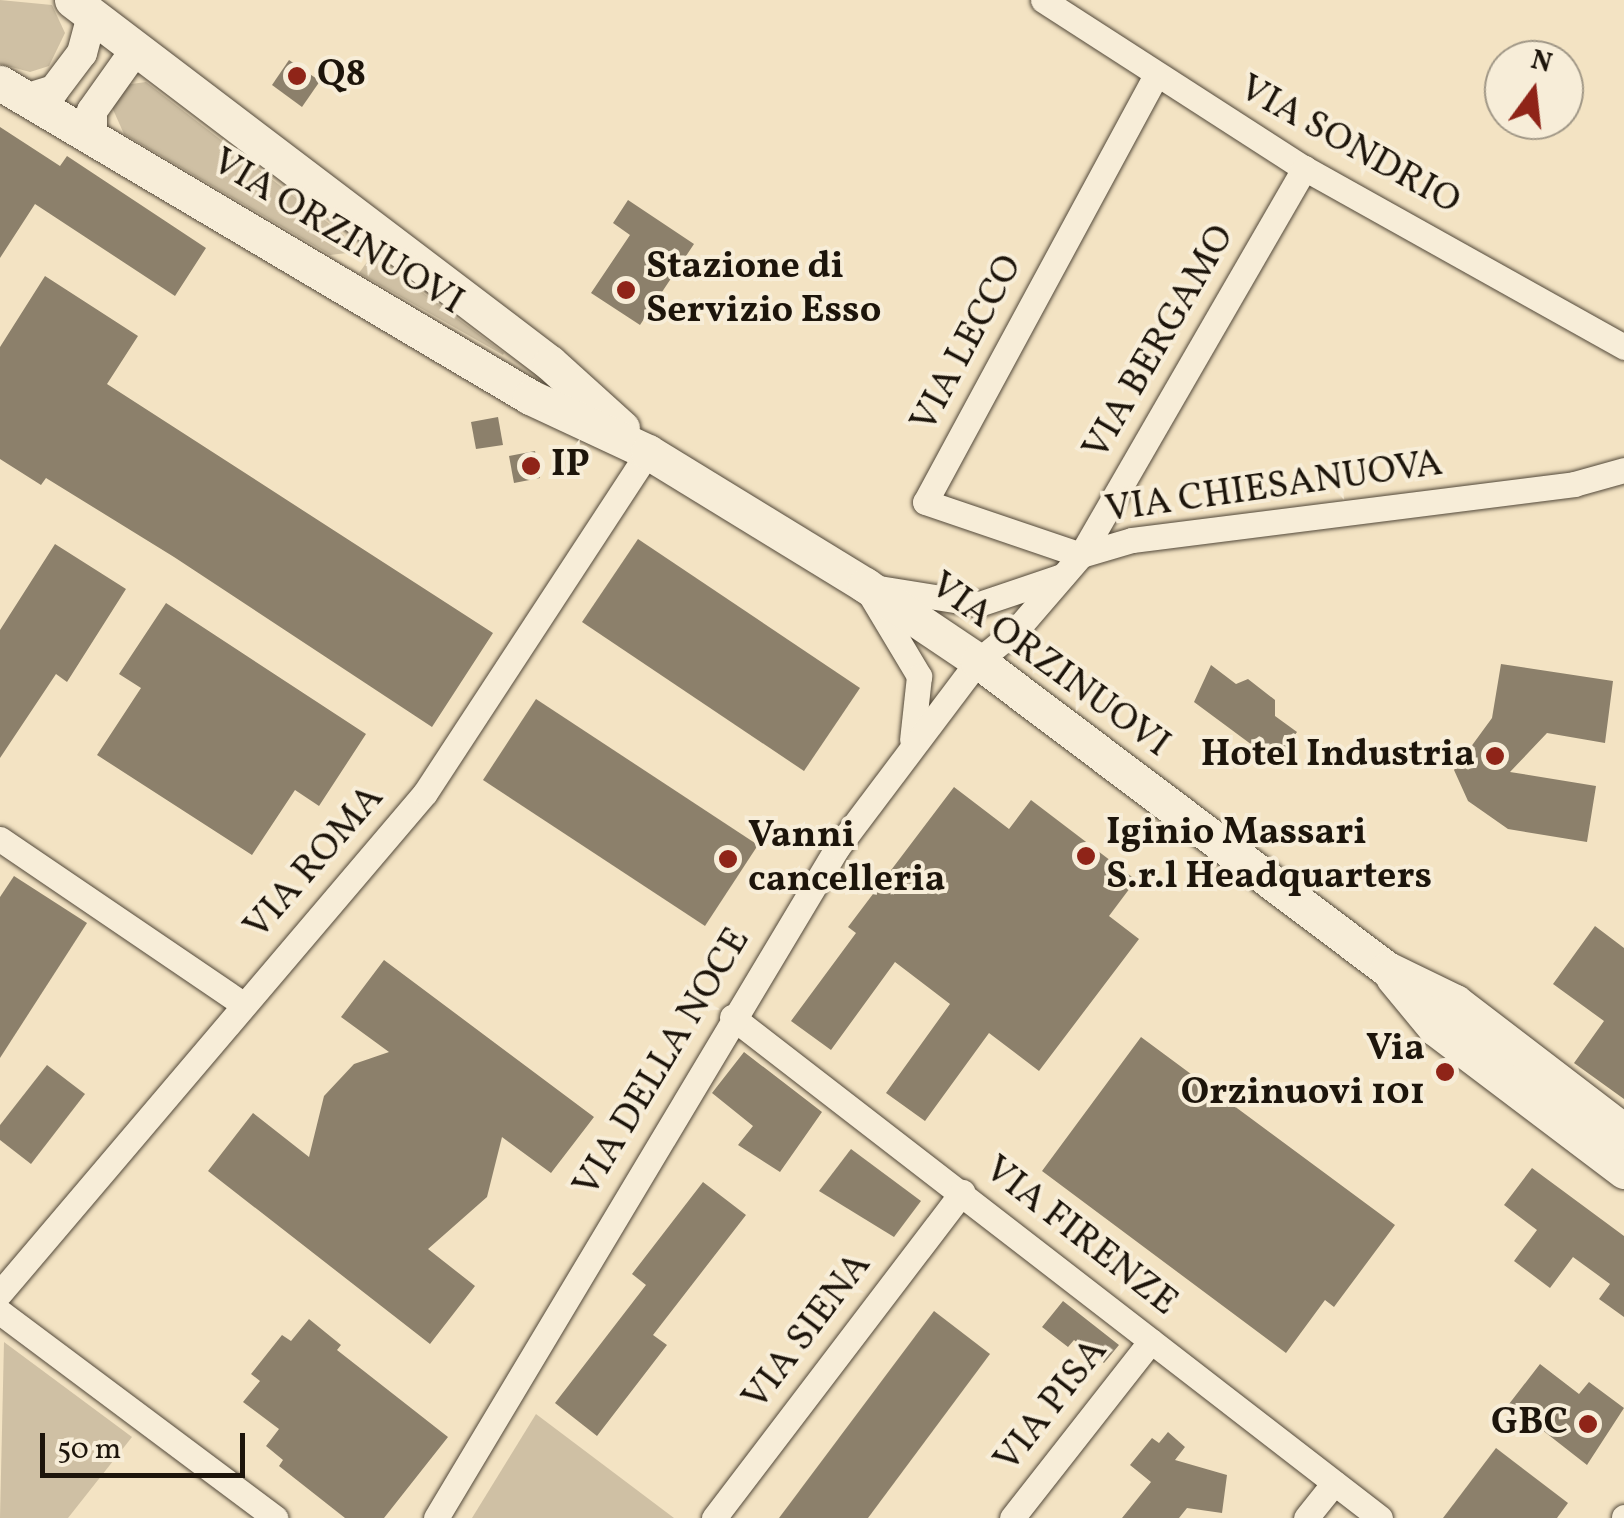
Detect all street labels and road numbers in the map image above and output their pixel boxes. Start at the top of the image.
street label: VIA SONDRIO [1230,66,1468,226]
street label: VIA ORZINUOVI [203,140,471,326]
street label: VIA BERGAMO [1075,218,1245,468]
street label: VIA LECCO [902,248,1034,440]
street label: VIA CHIESANUOVA [1103,442,1445,534]
street label: VIA ORZINUOVI [920,564,1178,768]
street label: VIA ROMA [236,776,394,950]
street label: VIA DELLA NOCE [565,921,761,1205]
street label: VIA FIRENZE [974,1147,1186,1327]
street label: VIA SIENA [734,1244,882,1420]
street label: VIA PISA [986,1330,1118,1482]

